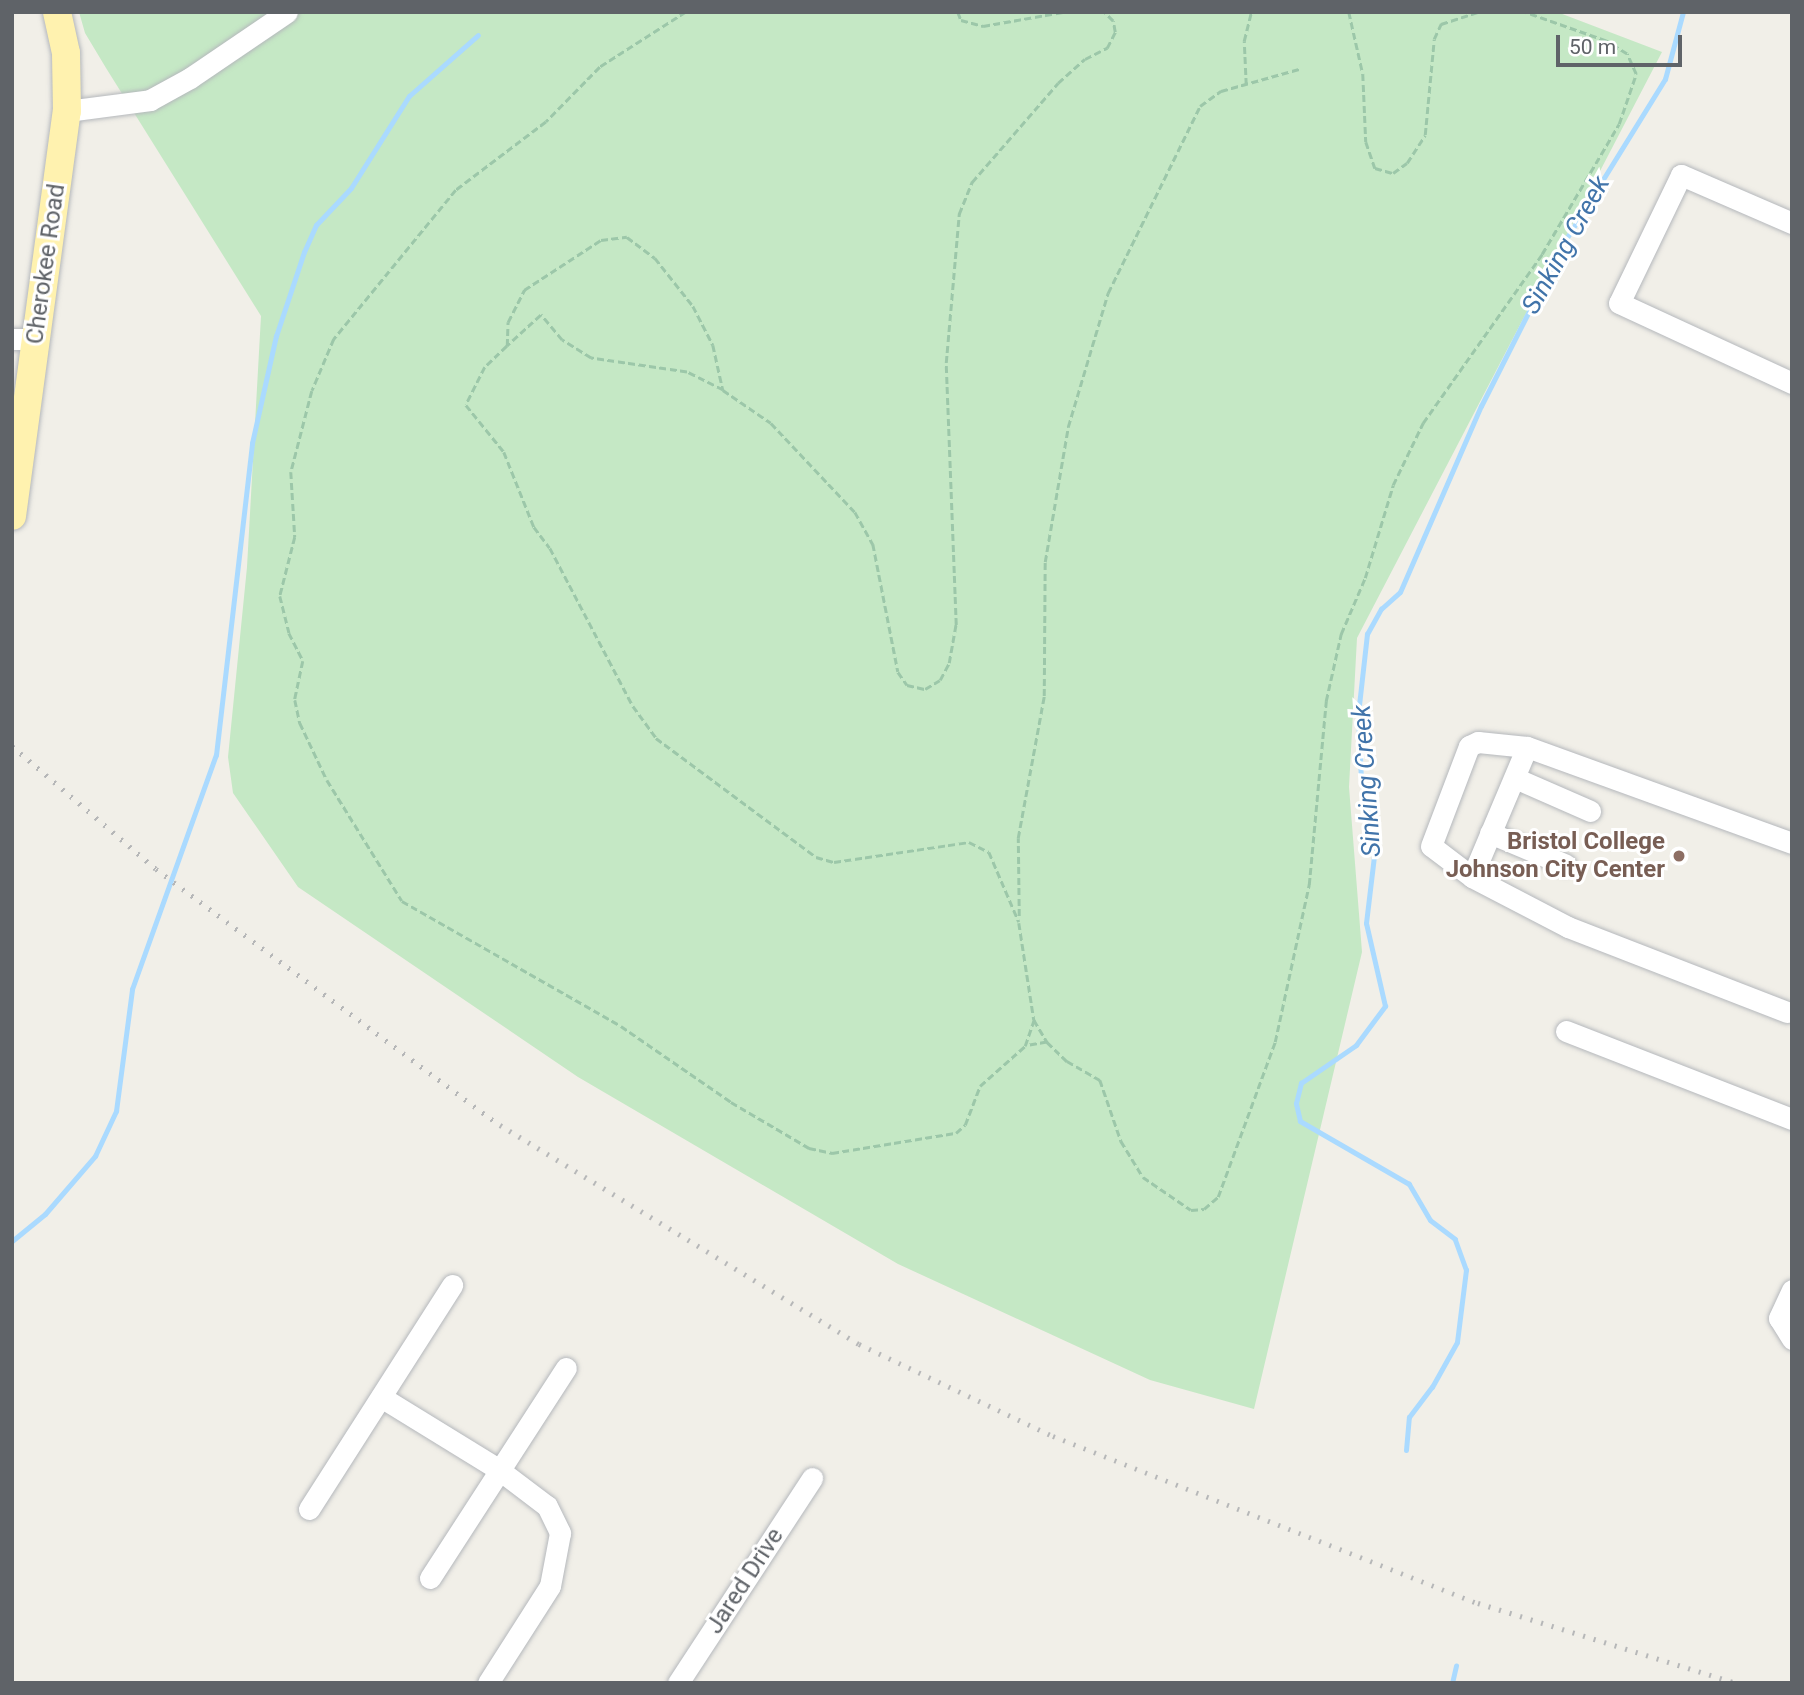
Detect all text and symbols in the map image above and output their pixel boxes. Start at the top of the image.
scale bar [1559,21,1685,65]
text: 50 m [1569,35,1616,59]
water label: Sinking Creek [1515,171,1617,319]
street label: Cherokee Road [20,182,72,346]
water label: Sinking Creek [1346,704,1388,858]
place label: Bristol College Johnson City Center [1446,828,1665,884]
marker: Bristol College Johnson City Center [1671,848,1687,864]
street label: Jared Drive [700,1523,790,1639]

